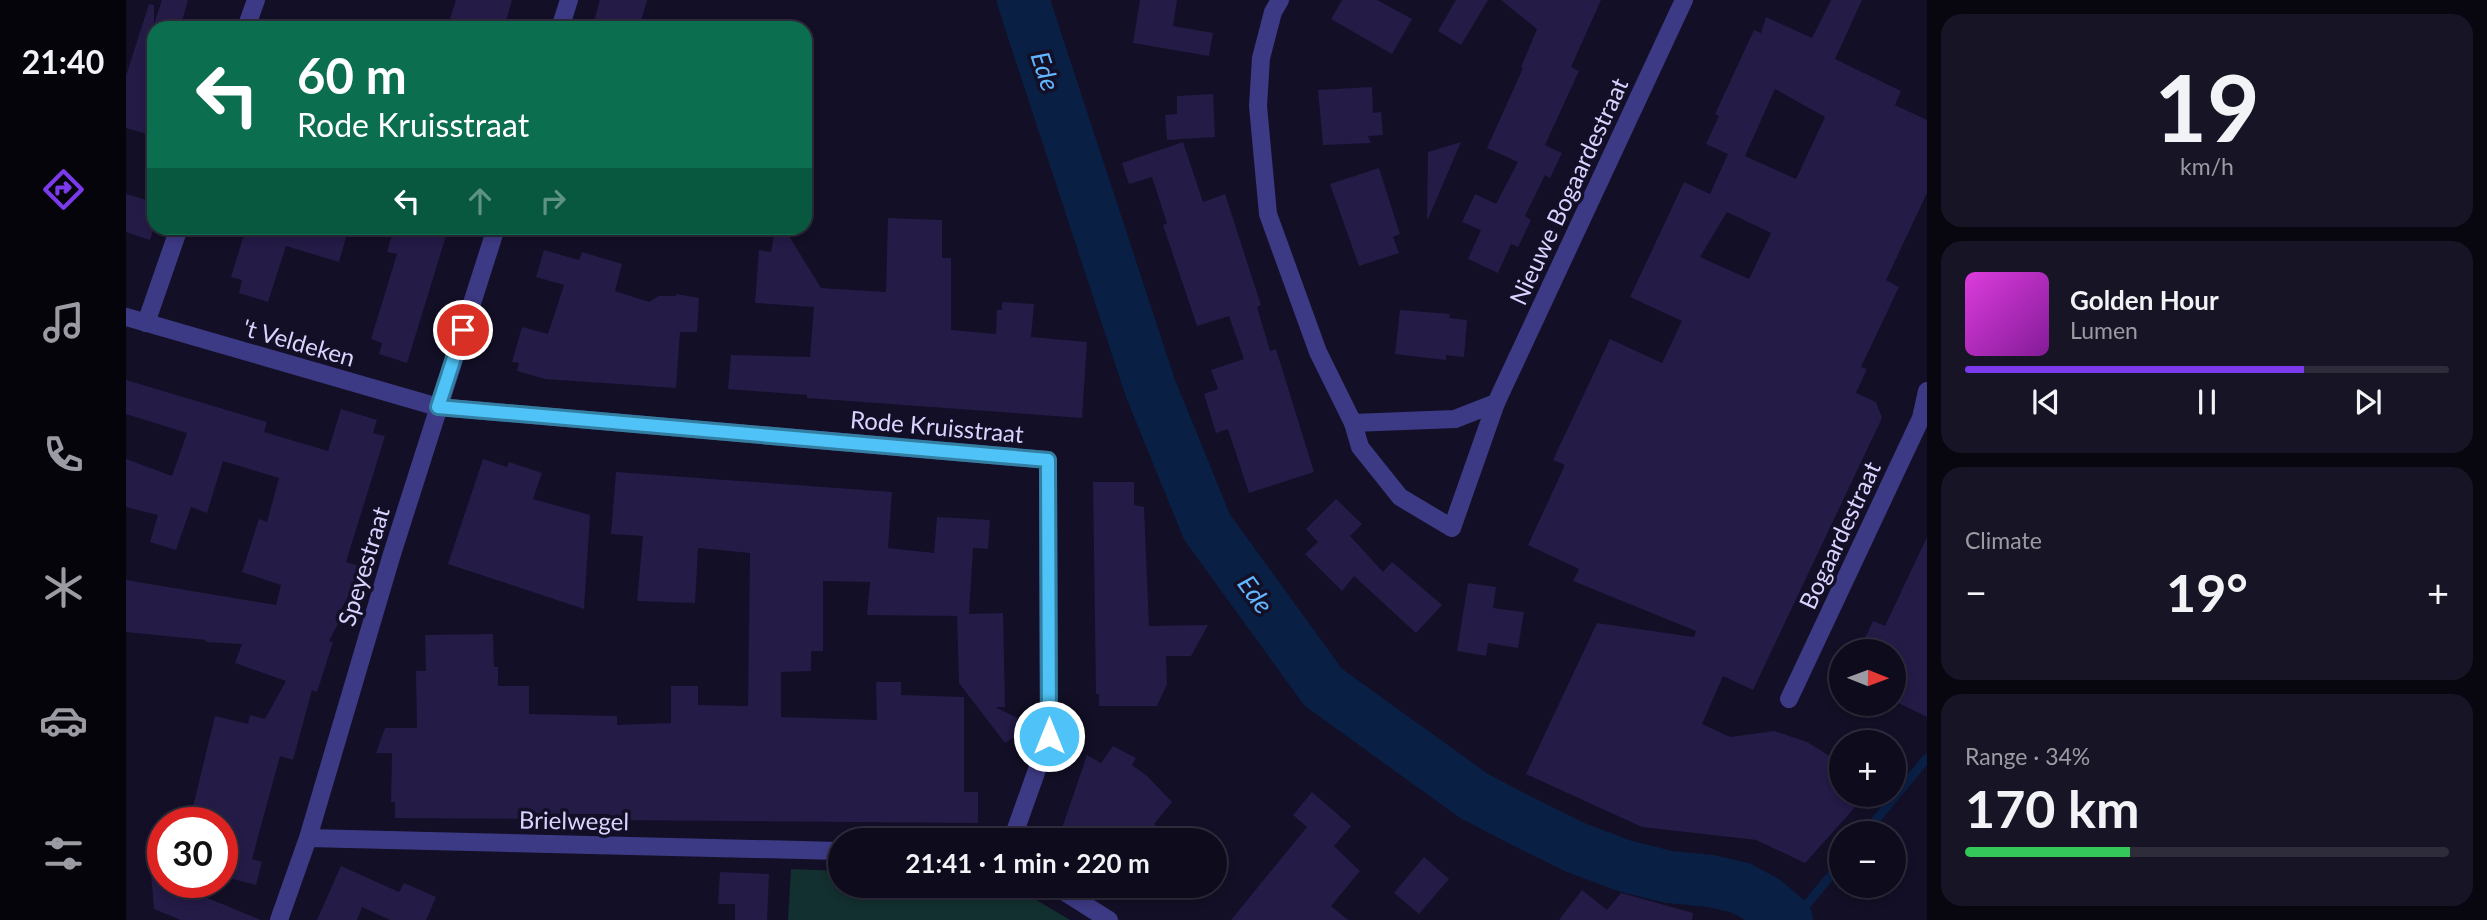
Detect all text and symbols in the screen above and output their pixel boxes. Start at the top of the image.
text: 21:40 [22,42,104,81]
text: 60 m [297,46,407,104]
water label: Ede [1025,47,1067,95]
icon: left [182,49,273,140]
text: 19 [2154,52,2260,161]
street label: Nieuwe Bogaardestraat [1503,73,1633,309]
text: Rode Kruisstraat [297,105,529,144]
text: km/h [2180,152,2234,180]
icon: directions [39,165,88,214]
icon: left [388,182,426,220]
icon: ahead [461,182,499,220]
icon: right [534,182,572,220]
text: Golden Hour [2070,284,2219,316]
icon: music [39,298,88,347]
pin [433,300,493,360]
icon: arrive [444,311,482,349]
street label: 't Veldeken [240,312,358,372]
text: Lumen [2070,316,2138,344]
icon: previous [2027,383,2065,421]
icon: pause [2188,383,2226,421]
icon: next [2349,383,2387,421]
street label: Rode Kruisstraat [849,404,1025,448]
icon: phone [39,430,88,479]
street label: Bogaardestraat [1792,456,1886,613]
street label: Speyestraat [331,503,395,629]
text: Climate [1965,526,2042,554]
text: 19° [2166,561,2248,623]
icon: climate [39,563,88,612]
water label: Ede [1231,569,1281,619]
text: − [1965,569,1987,615]
text: + [2427,569,2449,615]
north arrow [1829,639,1906,716]
map controls [1829,639,1906,898]
icon: car [39,696,88,745]
position arrow [1012,699,1086,773]
button: + [1829,730,1906,807]
text: Range · 34% [1965,742,2090,770]
text: 170 km [1965,777,2139,839]
street label: Brielwegel [519,805,629,835]
speed limit sign: 30 [147,807,238,898]
button: − [1829,821,1906,898]
icon: filters [39,829,88,878]
text: 21:41 · 1 min · 220 m [905,847,1150,879]

